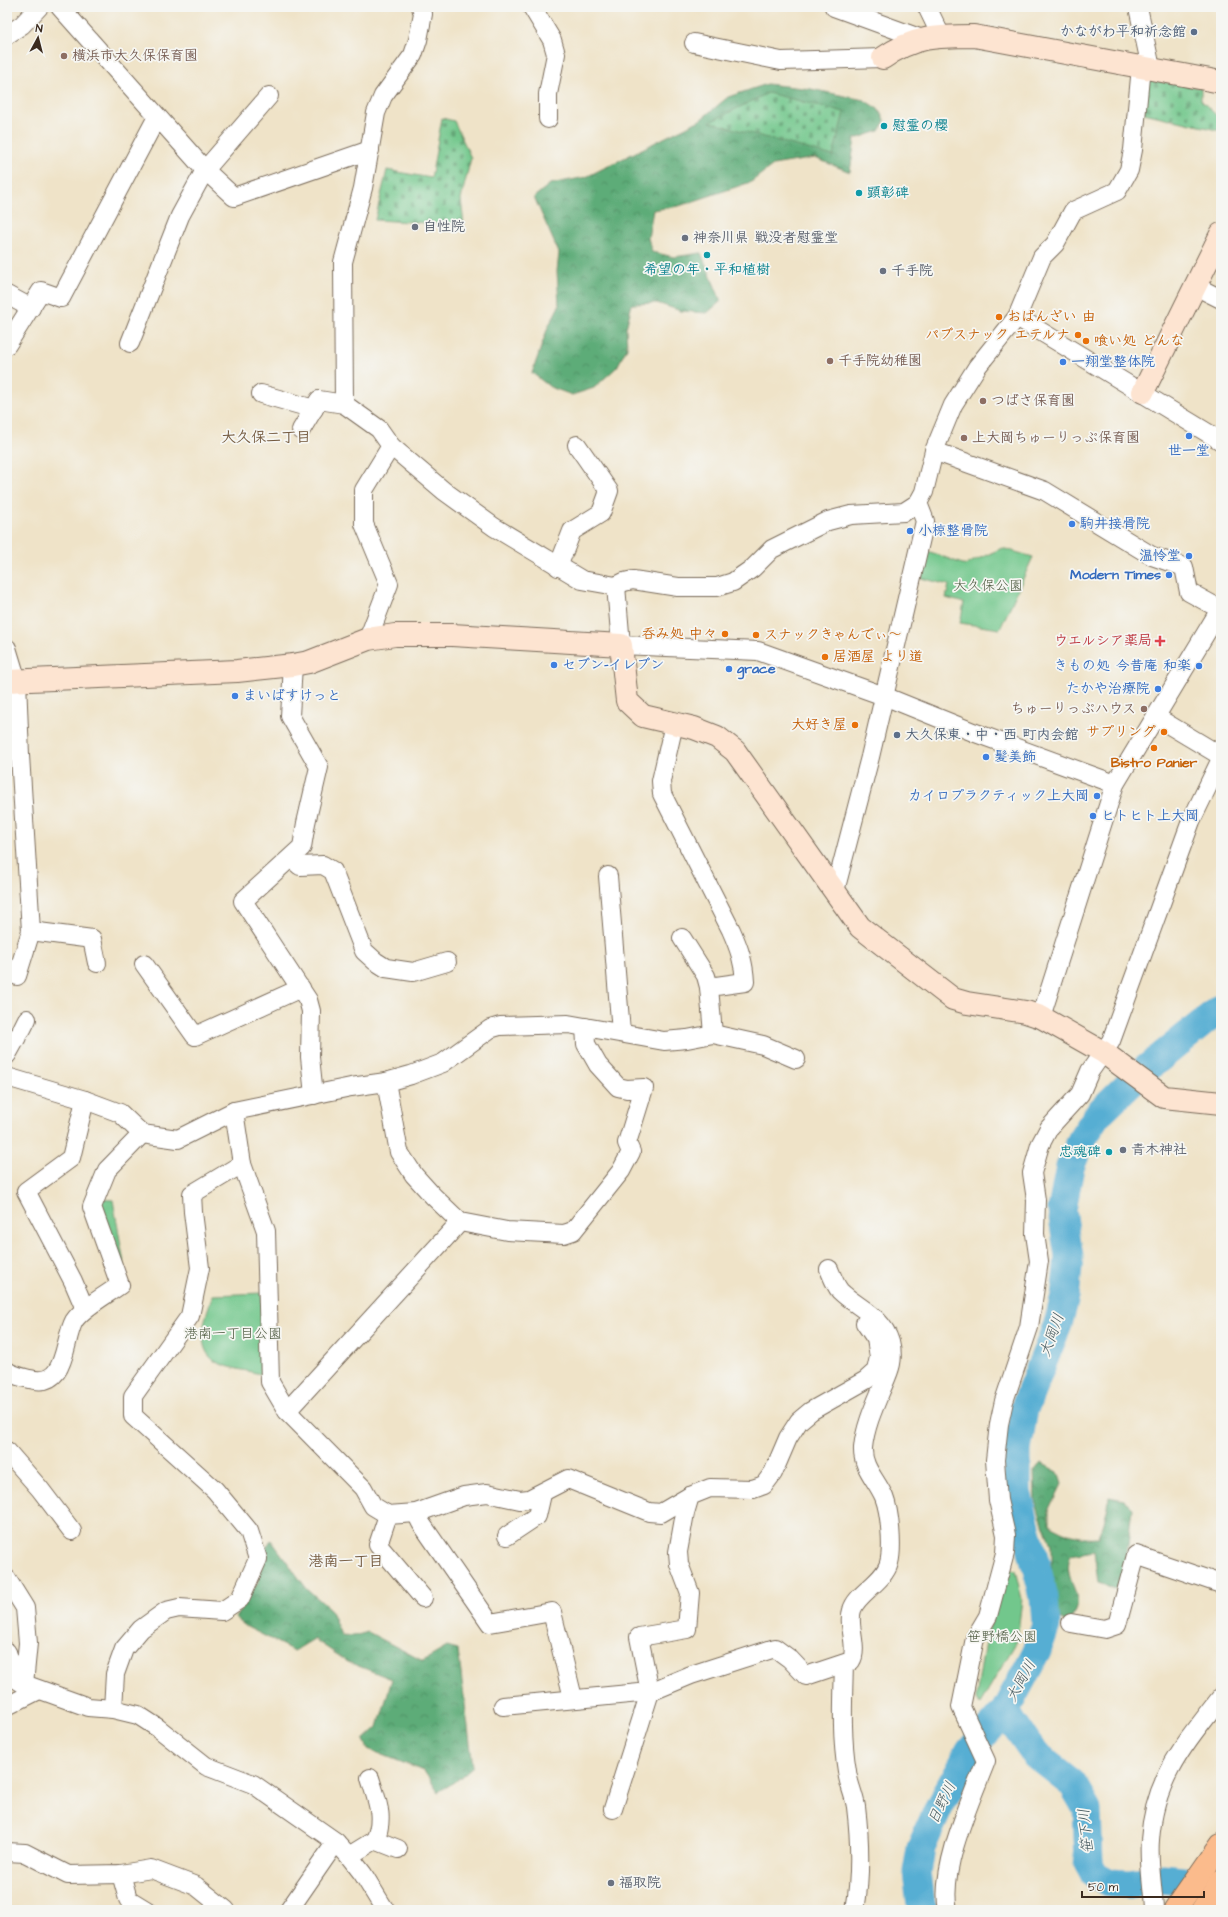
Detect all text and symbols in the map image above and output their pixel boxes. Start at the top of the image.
north arrow [18,18,58,58]
text: N [35,21,44,36]
place label: かながわ平和祈念館 [1060,22,1186,42]
marker: かながわ平和祈念館 [1189,27,1199,37]
place label: 横浜市大久保保育園 [72,46,198,66]
marker: 横浜市大久保保育園 [59,51,69,61]
place label: 慰霊の櫻 [892,116,948,136]
marker: 慰霊の櫻 [879,121,889,131]
place label: 顕彰碑 [867,183,909,203]
marker: 顕彰碑 [854,188,864,198]
place label: 自性院 [423,217,465,237]
marker: 自性院 [410,222,420,232]
place label: 神奈川県 戦没者慰霊堂 [693,228,839,248]
marker: 神奈川県 戦没者慰霊堂 [680,233,690,243]
marker: 希望の年・平和植樹 [702,250,712,260]
place label: 希望の年・平和植樹 [644,260,770,280]
place label: 千手院 [891,261,933,281]
marker: 千手院 [878,266,888,276]
place label: おばんざい 由 [1007,307,1096,327]
marker: おばんざい 由 [994,312,1004,322]
place label: パブスナック エテルナ [925,325,1070,345]
marker: パブスナック エテルナ [1073,330,1083,340]
place label: 喰い処 どんな [1094,331,1184,351]
marker: 喰い処 どんな [1081,336,1091,346]
place label: 千手院幼稚園 [838,351,922,371]
place label: 一翔堂整体院 [1071,352,1155,372]
marker: 千手院幼稚園 [825,356,835,366]
marker: 一翔堂整体院 [1058,357,1068,367]
place label: つばさ保育園 [991,391,1075,411]
marker: つばさ保育園 [978,396,988,406]
district label: 大久保二丁目 [221,427,311,448]
place label: 上大岡ちゅーりっぷ保育園 [972,428,1140,448]
marker: 世一堂 [1184,431,1194,441]
marker: 上大岡ちゅーりっぷ保育園 [959,433,969,443]
place label: 世一堂 [1168,441,1210,461]
place label: 駒井接骨院 [1080,514,1150,534]
marker: 駒井接骨院 [1067,519,1077,529]
place label: 小椋整骨院 [918,521,988,541]
marker: 小椋整骨院 [905,526,915,536]
place label: 温怜堂 [1139,546,1181,566]
marker: 温怜堂 [1184,551,1194,561]
place label: Modern Times [1070,565,1161,585]
marker: Modern Times [1164,570,1174,580]
park label: 大久保公園 [953,576,1023,596]
place label: 呑み処 中々 [641,624,717,644]
place label: スナックきゃんでぃ〜 [764,625,902,645]
marker: 呑み処 中々 [720,629,730,639]
marker: スナックきゃんでぃ〜 [751,630,761,640]
place label: ウエルシア薬局 [1054,631,1152,651]
marker: ウエルシア薬局 [1155,636,1165,646]
place label: 居酒屋 より道 [833,647,923,667]
marker: 居酒屋 より道 [820,652,830,662]
place label: セブン-イレブン [562,655,664,675]
place label: きもの処 今昔庵 和楽 [1054,656,1191,676]
place label: grace [737,659,776,680]
marker: セブン-イレブン [549,660,559,670]
marker: きもの処 今昔庵 和楽 [1194,661,1204,671]
marker: grace [724,664,734,674]
place label: たかや治療院 [1066,679,1150,699]
marker: たかや治療院 [1153,684,1163,694]
place label: まいばすけっと [243,686,341,706]
marker: まいばすけっと [230,691,240,701]
place label: ちゅーりっぷハウス [1011,699,1136,719]
marker: ちゅーりっぷハウス [1139,704,1149,714]
place label: 大好き屋 [791,715,847,735]
marker: 大好き屋 [850,720,860,730]
place label: サプリング [1086,722,1156,742]
place label: 大久保東・中・西 町内会館 [905,725,1079,745]
marker: サプリング [1159,727,1169,737]
marker: 大久保東・中・西 町内会館 [892,730,902,740]
marker: Bistro Panier [1149,743,1159,753]
place label: 髪美飾 [994,747,1036,767]
marker: 髪美飾 [981,752,991,762]
place label: Bistro Panier [1111,753,1197,773]
place label: カイロプラクティック上大岡 [908,786,1089,806]
marker: カイロプラクティック上大岡 [1092,791,1102,801]
place label: ヒトヒト上大岡 [1101,806,1199,826]
marker: ヒトヒト上大岡 [1088,811,1098,821]
place label: 青木神社 [1131,1140,1187,1160]
place label: 忠魂碑 [1059,1142,1101,1162]
marker: 青木神社 [1118,1145,1128,1155]
marker: 忠魂碑 [1104,1147,1114,1157]
water label: 大岡川 [1034,1310,1070,1360]
park label: 港南一丁目公園 [184,1324,282,1344]
district label: 港南一丁目 [308,1551,384,1572]
park label: 笹野橋公園 [967,1627,1037,1647]
water label: 大岡川 [1001,1656,1041,1706]
water label: 日野川 [923,1778,961,1828]
water label: 笹下川 [1073,1808,1099,1854]
place label: 福取院 [619,1873,661,1893]
scale bar [1082,1873,1204,1899]
marker: 福取院 [606,1878,616,1888]
text: 50 m [1088,1879,1119,1896]

